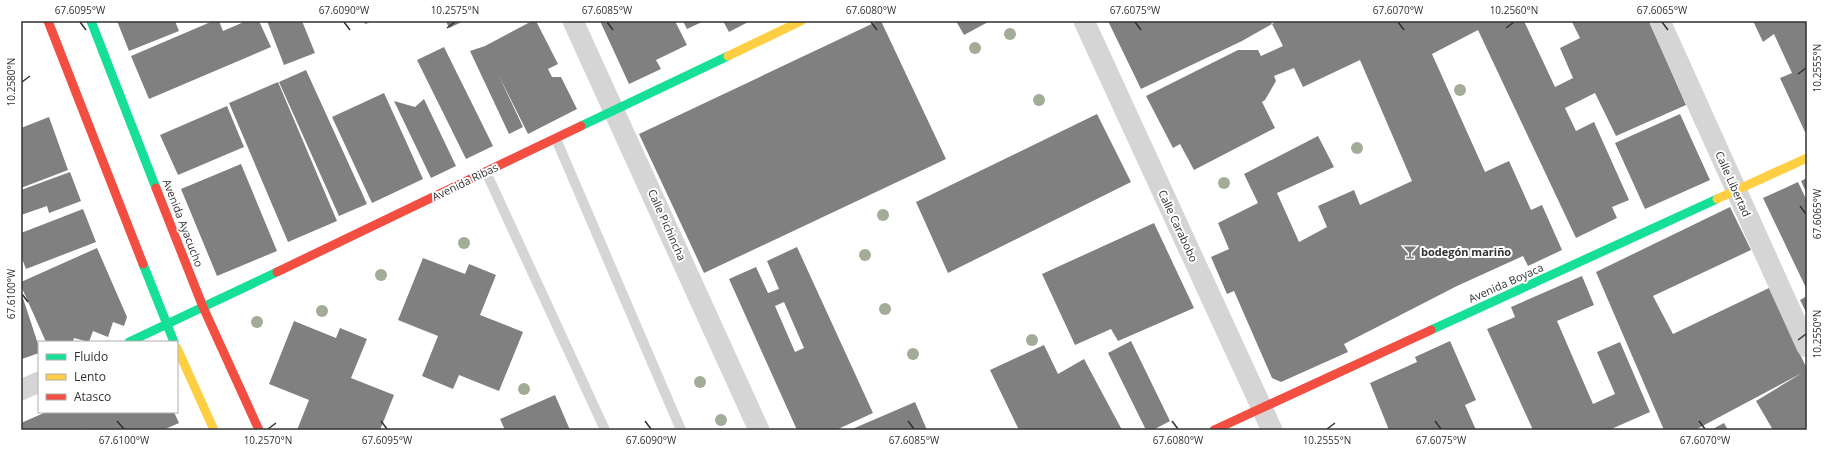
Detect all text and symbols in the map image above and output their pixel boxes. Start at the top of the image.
text: 67.6095°W [55,3,106,17]
text: 67.6090°W [319,3,370,17]
text: 10.2575°N [431,3,479,17]
text: 67.6085°W [582,3,633,17]
text: 67.6080°W [846,3,897,17]
text: 67.6075°W [1110,3,1161,17]
text: 67.6070°W [1373,3,1424,17]
text: 10.2560°N [1490,3,1538,17]
text: 67.6065°W [1637,3,1688,17]
text: 10.2555°N [1810,44,1824,92]
text: 10.2580°N [4,58,18,106]
street label: Calle Libertad [1712,149,1755,219]
street label: Avenida Ribas [429,159,500,204]
street label: Avenida Ayacucho [160,177,207,269]
street label: Calle Pichincha [645,187,690,263]
street label: Calle Carabobo [1155,187,1202,265]
text: 67.6065°W [1810,188,1824,239]
bar icon: bodegón mariño [1402,244,1418,260]
place label: bodegón mariño [1421,244,1511,259]
street label: Avenida Boyaca [1466,259,1546,306]
text: 67.6100°W [4,268,18,319]
text: 10.2550°N [1810,310,1824,358]
legend [38,341,178,413]
text: Fluido [74,348,108,365]
text: Lento [74,368,106,385]
text: Atasco [74,388,111,405]
text: 67.6100°W [99,433,150,447]
text: 10.2570°N [244,433,292,447]
text: 67.6095°W [362,433,413,447]
text: 67.6090°W [626,433,677,447]
text: 67.6085°W [889,433,940,447]
text: 67.6080°W [1153,433,1204,447]
text: 10.2555°N [1303,433,1351,447]
text: 67.6075°W [1416,433,1467,447]
text: 67.6070°W [1680,433,1731,447]

